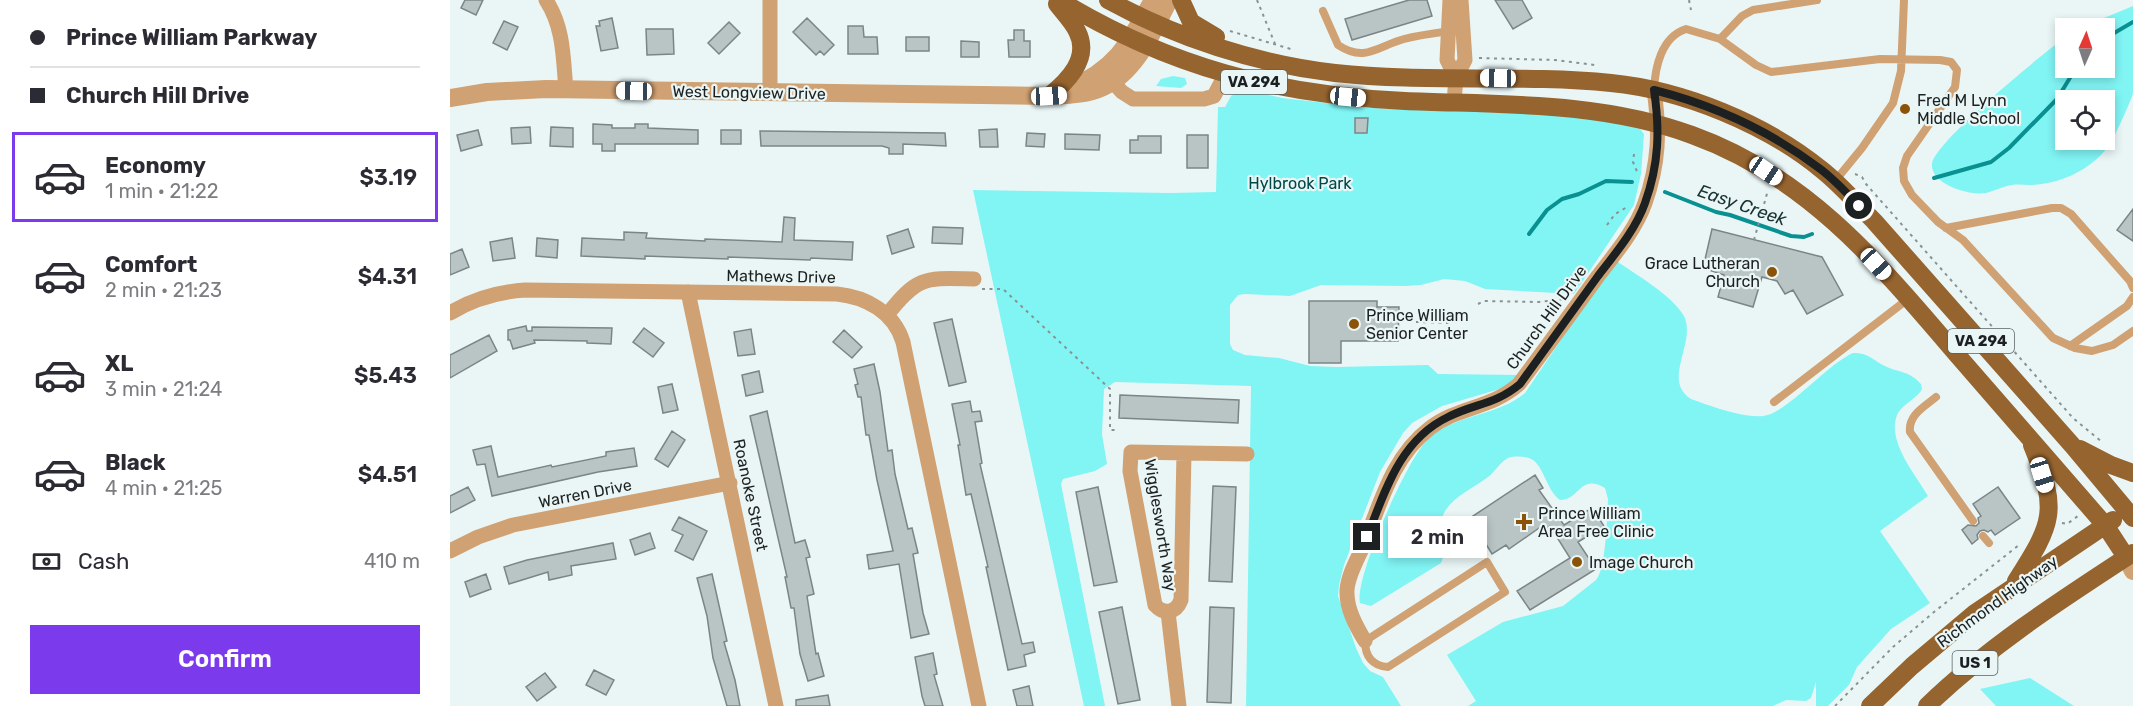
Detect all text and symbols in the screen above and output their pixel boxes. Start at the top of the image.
north arrow [2055,18,2115,78]
map controls [2055,18,2115,150]
text: Prince William Parkway [66,24,317,51]
car [1480,69,1516,87]
road number: VA 294 [1221,70,1287,94]
text: Church Hill Drive [66,82,249,109]
car [616,82,652,100]
street label: West Longview Drive [672,82,826,103]
car [1031,86,1067,106]
car [1329,86,1367,108]
button: locate [2055,90,2115,150]
place label: Fred M Lynn Middle School [1917,91,2020,128]
marker: Fred M Lynn Middle School [1898,102,1912,116]
icon: car [33,150,87,204]
text: Economy [105,152,206,179]
car [1746,153,1786,189]
text: $3.19 [359,164,417,191]
park label: Hylbrook Park [1248,174,1352,193]
text: 1 min · 21:22 [105,179,219,203]
water label: Easy Creek [1695,180,1790,231]
route start [1845,192,1872,219]
car [1857,245,1895,283]
icon: car [33,249,87,303]
text: Comfort [105,251,197,278]
place label: Grace Lutheran Church [1645,254,1760,291]
street label: Church Hill Drive [1502,262,1591,373]
text: $4.31 [358,263,417,290]
marker: Grace Lutheran Church [1765,265,1779,279]
street label: Mathews Drive [726,266,836,287]
text: 2 min · 21:23 [105,278,222,302]
place label: Prince William Senior Center [1366,306,1469,343]
marker: Prince William Senior Center [1347,317,1361,331]
road number: VA 294 [1948,329,2014,353]
icon: car [33,348,87,402]
text: XL [105,350,133,377]
text: $5.43 [354,362,417,389]
text: 3 min · 21:24 [105,377,222,401]
street label: Roanoke Street [729,437,772,553]
icon: car [33,447,87,501]
text: Black [105,449,166,476]
car [2028,455,2056,495]
street label: Wigglesworth Way [1141,457,1180,593]
text: $4.51 [358,461,417,488]
street label: Warren Drive [537,475,633,512]
text: 4 min · 21:25 [105,476,223,500]
place label: Prince William Area Free Clinic [1538,504,1654,541]
marker: Prince William Area Free Clinic [1515,513,1533,531]
callout: 2 min [1388,516,1487,558]
route end [1353,523,1380,550]
text: 2 min [1411,525,1464,549]
icon: cash [30,545,63,578]
text: Cash [78,548,129,575]
text: 410 m [364,549,420,573]
street label: Richmond Highway [1933,551,2061,651]
place label: Image Church [1589,553,1693,572]
marker: Image Church [1570,555,1584,569]
button: Confirm [30,625,420,694]
road number: US 1 [1952,651,1997,675]

